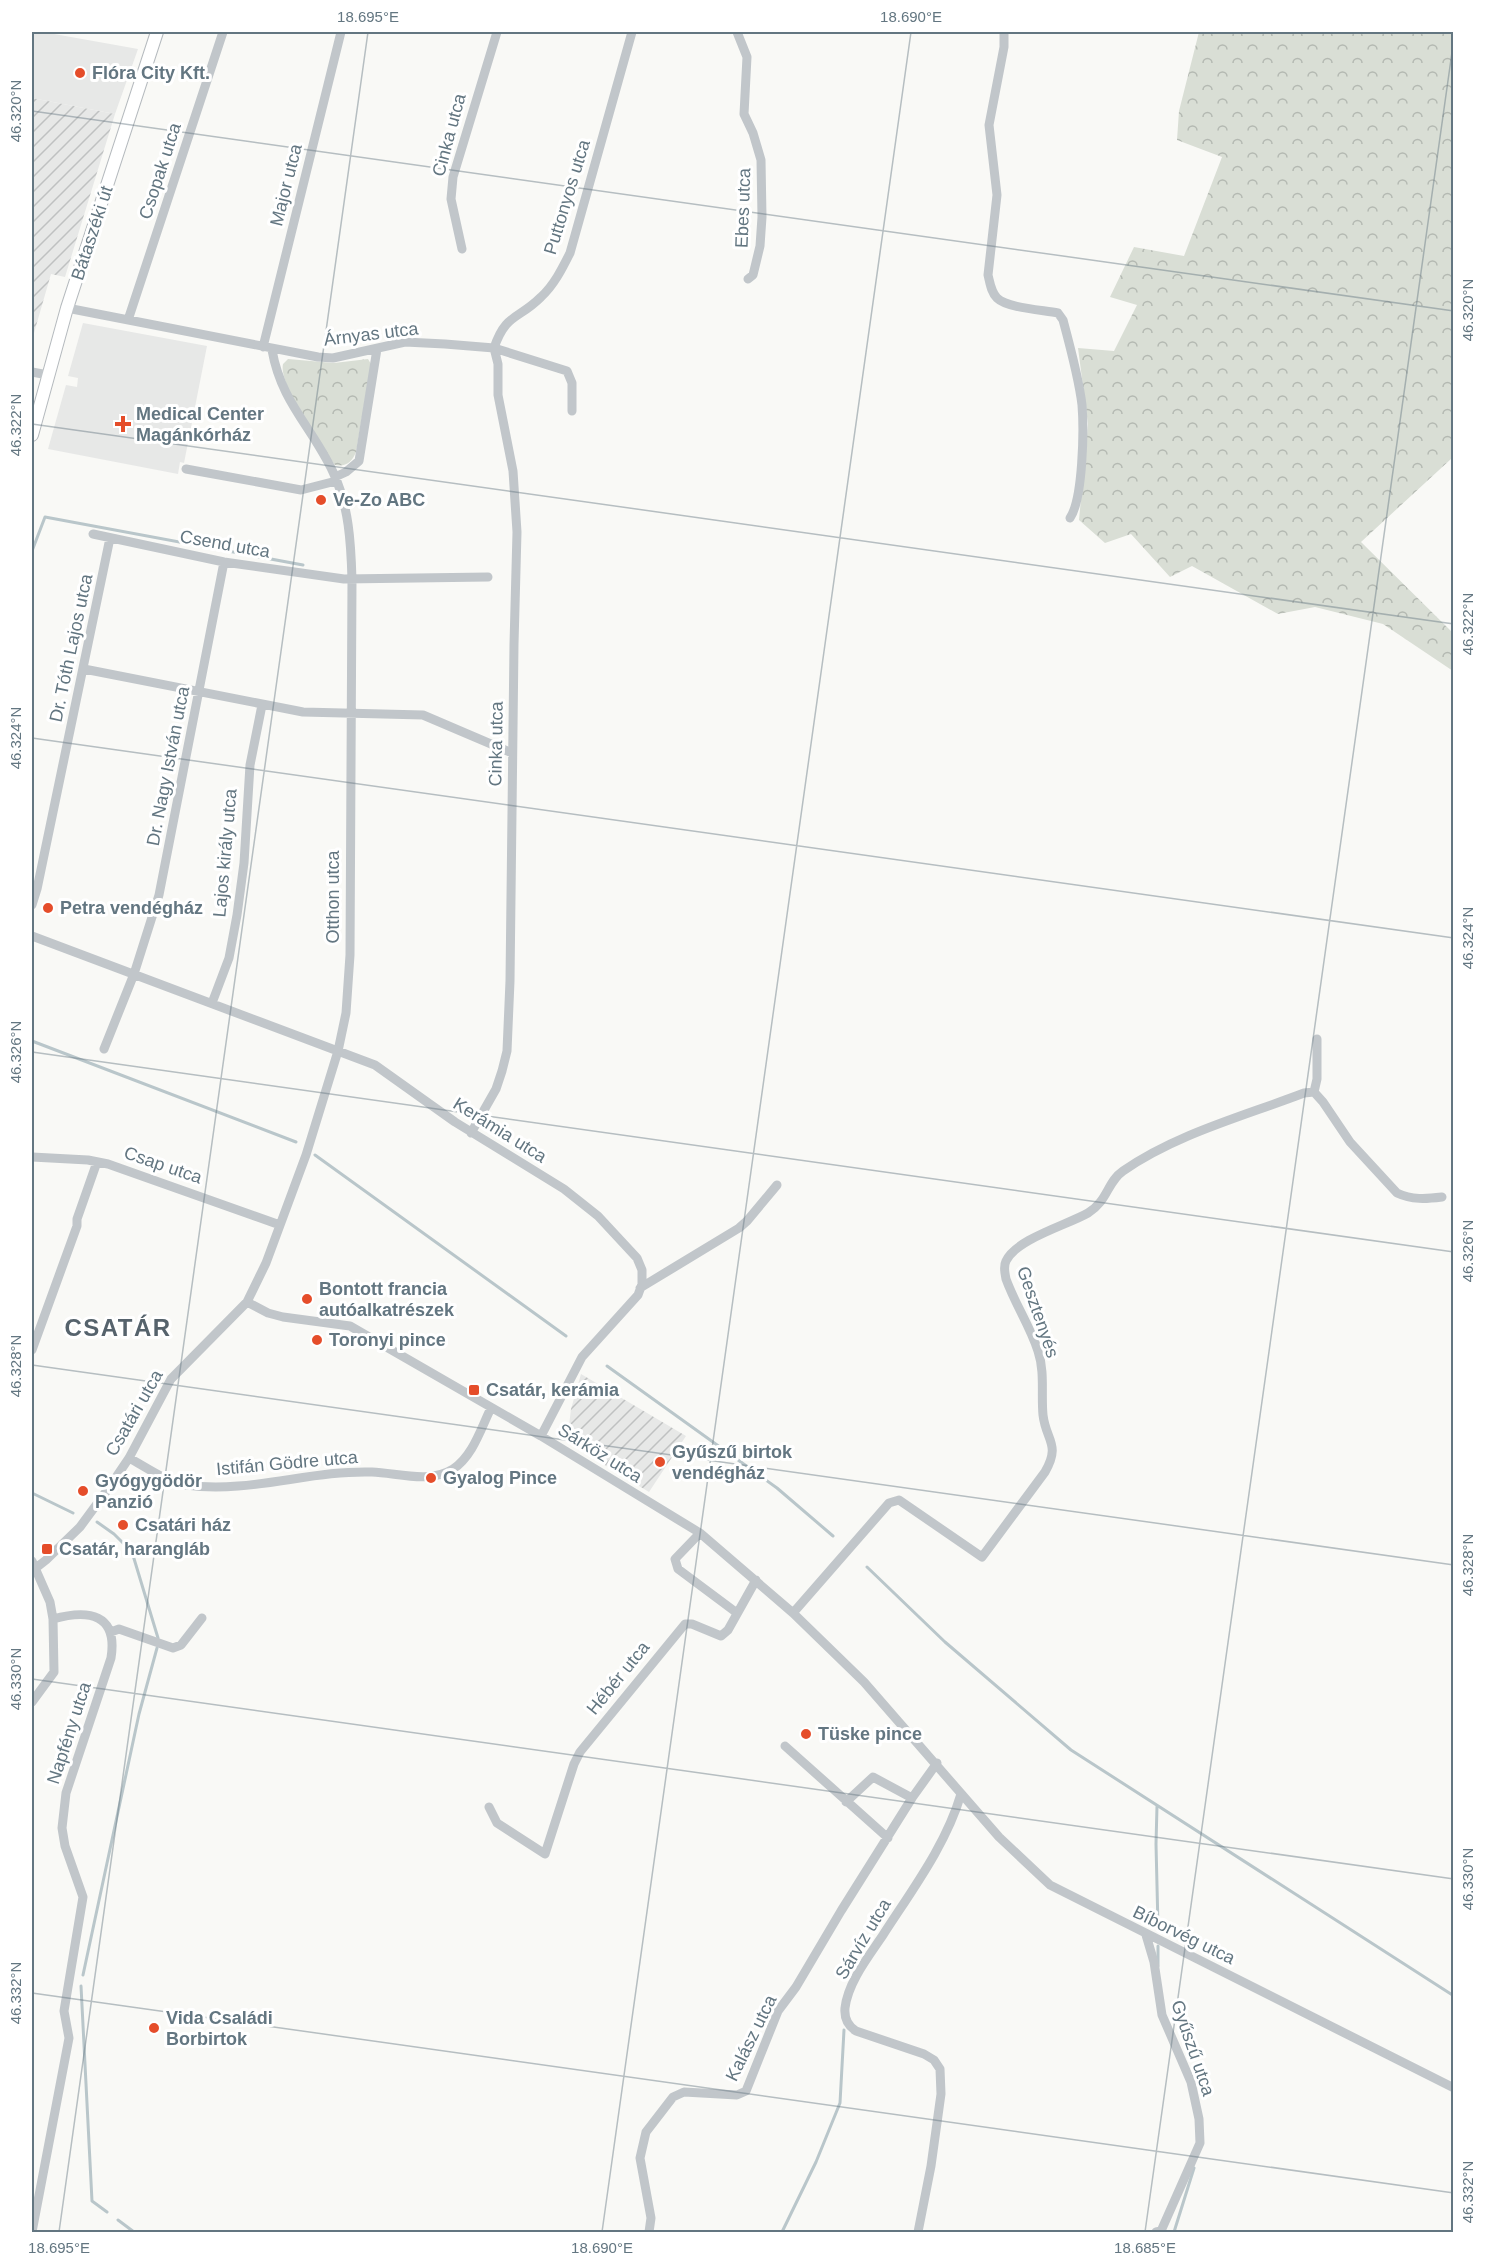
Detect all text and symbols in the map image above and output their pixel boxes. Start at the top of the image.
text: 18.695°E [337,8,399,25]
text: 18.690°E [880,8,942,25]
place label: Flóra City Kft. [92,63,210,83]
marker: Flóra City Kft. [73,66,87,80]
text: 46.320°N [7,80,24,142]
street label: Cinka utca [428,90,470,179]
street label: Csopak utca [135,119,185,222]
street label: Puttonyos utca [540,136,594,257]
street label: Major utca [266,141,306,228]
street label: Ebes utca [732,167,754,248]
street label: Bátaszéki út [67,183,117,283]
text: 46.320°N [1459,279,1476,341]
street label: Árnyas utca [323,318,420,350]
text: 46.322°N [7,394,24,456]
place label: Medical Center Magánkórház [136,404,264,445]
marker: Medical Center Magánkórház [114,415,132,433]
place label: Ve-Zo ABC [333,490,425,510]
marker: Ve-Zo ABC [314,493,328,507]
street label: Csend utca [178,526,273,562]
street label: Dr. Tóth Lajos utca [46,571,97,724]
text: 46.322°N [1459,593,1476,655]
street label: Dr. Nagy István utca [143,684,193,847]
street label: Cinka utca [485,700,507,787]
text: 46.324°N [7,707,24,769]
street label: Lajos király utca [209,787,241,918]
street label: Otthon utca [323,849,343,944]
place label: Petra vendégház [60,898,203,918]
marker: Petra vendégház [41,901,55,915]
text: 46.324°N [1459,907,1476,969]
text: 46.326°N [7,1021,24,1083]
street label: Kerámia utca [450,1093,551,1167]
street label: Csap utca [121,1142,206,1188]
text: 46.326°N [1459,1220,1476,1282]
street label: Gesztenyés [1013,1264,1063,1360]
place label: Bontott francia autóalkatrészek [319,1279,455,1320]
marker: Bontott francia autóalkatrészek [300,1292,314,1306]
district label: CSATÁR [64,1314,172,1341]
place label: Toronyi pince [329,1330,446,1350]
marker: Toronyi pince [310,1333,324,1347]
text: 46.328°N [7,1335,24,1397]
street label: Csatári utca [101,1366,167,1460]
place label: Csatár, kerámia [486,1380,620,1400]
marker: Csatár, kerámia [467,1383,481,1397]
street label: Sárköz utca [554,1419,646,1487]
place label: Gyűszű birtok vendégház [672,1442,793,1483]
street label: Istifán Gödre utca [215,1447,360,1479]
marker: Gyűszű birtok vendégház [653,1455,667,1469]
place label: Gyalog Pince [443,1468,557,1488]
place label: Gyógygödör Panzió [95,1471,202,1512]
marker: Gyalog Pince [424,1471,438,1485]
marker: Gyógygödör Panzió [76,1484,90,1498]
place label: Csatári ház [135,1515,231,1535]
marker: Csatári ház [116,1518,130,1532]
text: 46.328°N [1459,1534,1476,1596]
place label: Csatár, harangláb [59,1539,210,1559]
marker: Csatár, harangláb [40,1542,54,1556]
street label: Hébér utca [583,1637,654,1719]
text: 46.330°N [7,1648,24,1710]
street label: Napfény utca [43,1679,95,1787]
place label: Tüske pince [818,1724,922,1744]
marker: Tüske pince [799,1727,813,1741]
text: 46.330°N [1459,1848,1476,1910]
street label: Sárvíz utca [831,1894,895,1983]
street label: Bíborvég utca [1130,1902,1239,1969]
text: 46.332°N [7,1962,24,2024]
street label: Kalász utca [722,1991,781,2084]
street label: Gyűszű utca [1167,1997,1219,2099]
place label: Vida Családi Borbirtok [166,2008,273,2049]
marker: Vida Családi Borbirtok [147,2021,161,2035]
text: 46.332°N [1459,2161,1476,2223]
text: 18.695°E [28,2239,90,2256]
text: 18.690°E [571,2239,633,2256]
text: 18.685°E [1114,2239,1176,2256]

